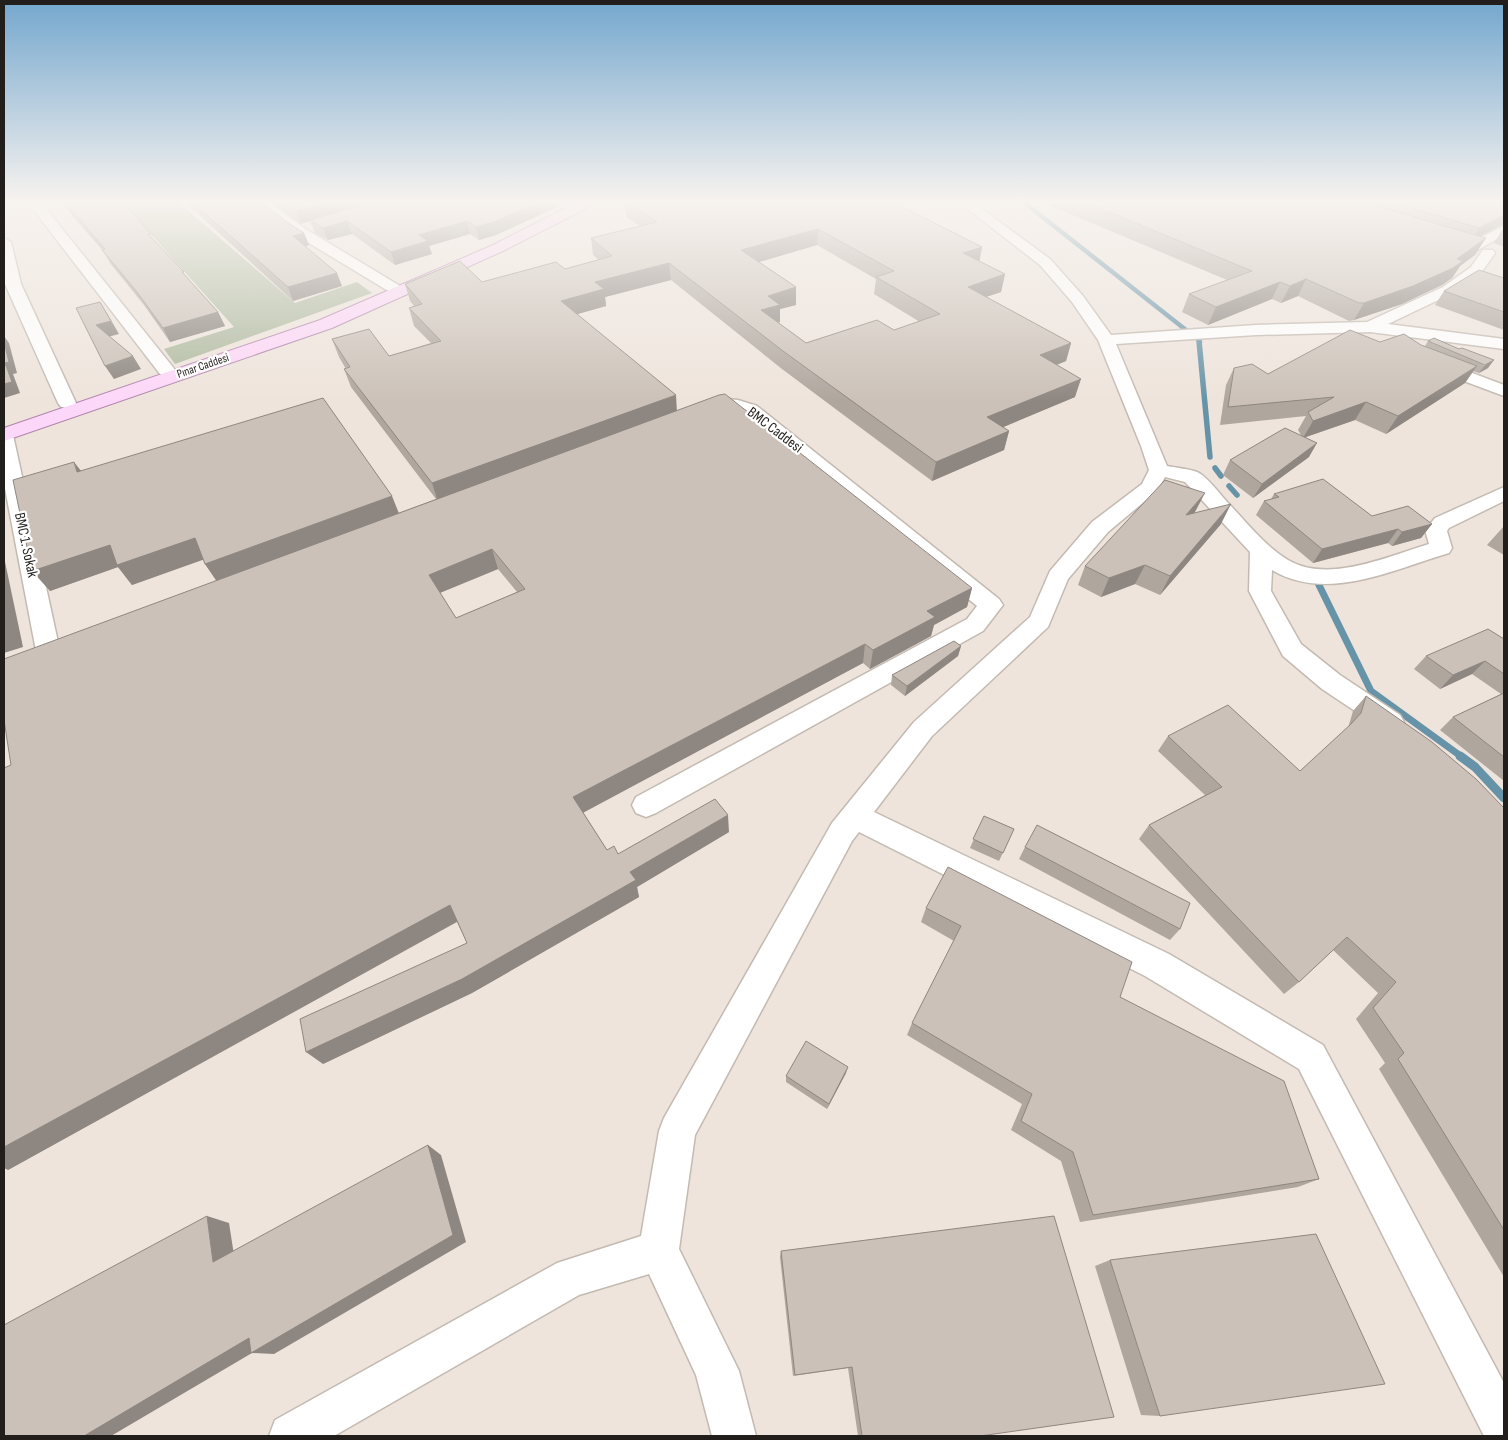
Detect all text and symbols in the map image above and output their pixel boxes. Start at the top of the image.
street label: Pınar Caddesi [175,350,231,382]
street label: BMC Caddesi [743,403,807,457]
street label: BMC 1. Sokak [10,511,42,580]

